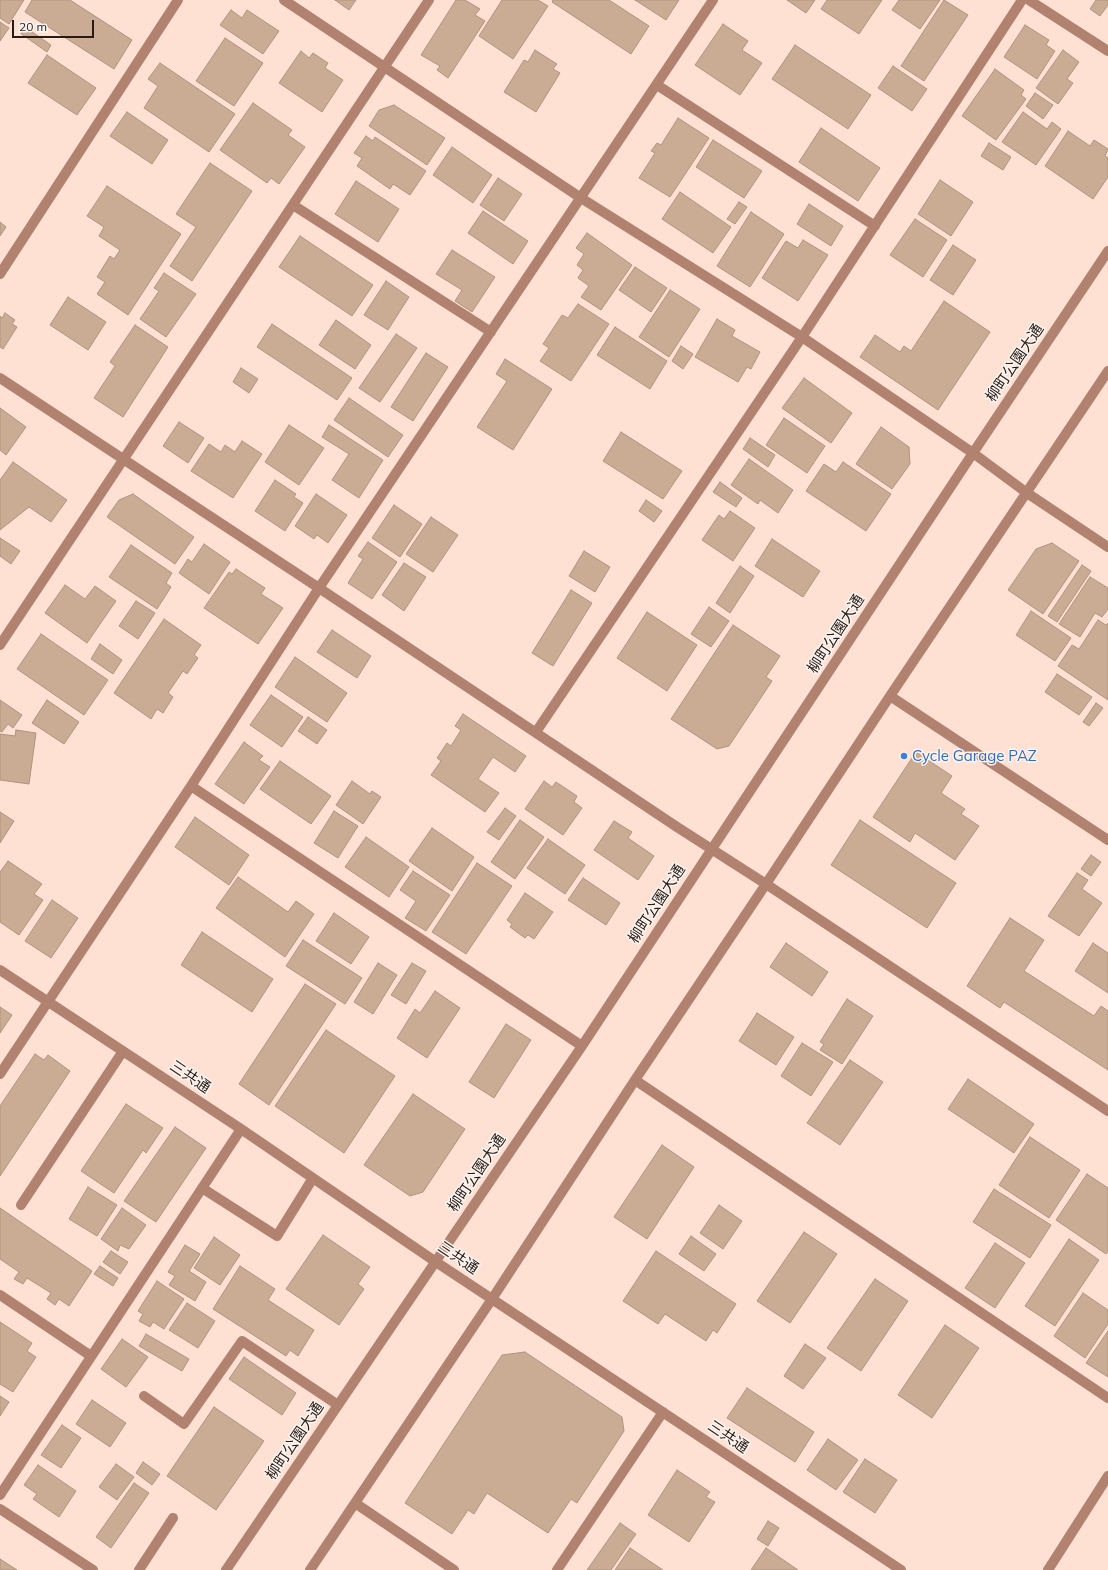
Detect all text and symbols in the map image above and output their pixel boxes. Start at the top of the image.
scale bar [14,12,96,38]
text: 20 m [19,19,47,34]
street label: 柳町公園大通 [982,321,1048,405]
street label: 柳町公園大通 [804,591,868,677]
place label: Cycle Garage PAZ [912,747,1037,765]
marker: Cycle Garage PAZ [899,751,909,761]
street label: 柳町公園大通 [625,861,689,947]
street label: 三共通 [166,1057,214,1097]
street label: 柳町公園大通 [444,1131,510,1215]
street label: 三共通 [434,1238,482,1278]
street label: 柳町公園大通 [262,1399,328,1483]
street label: 三共通 [704,1417,752,1457]

